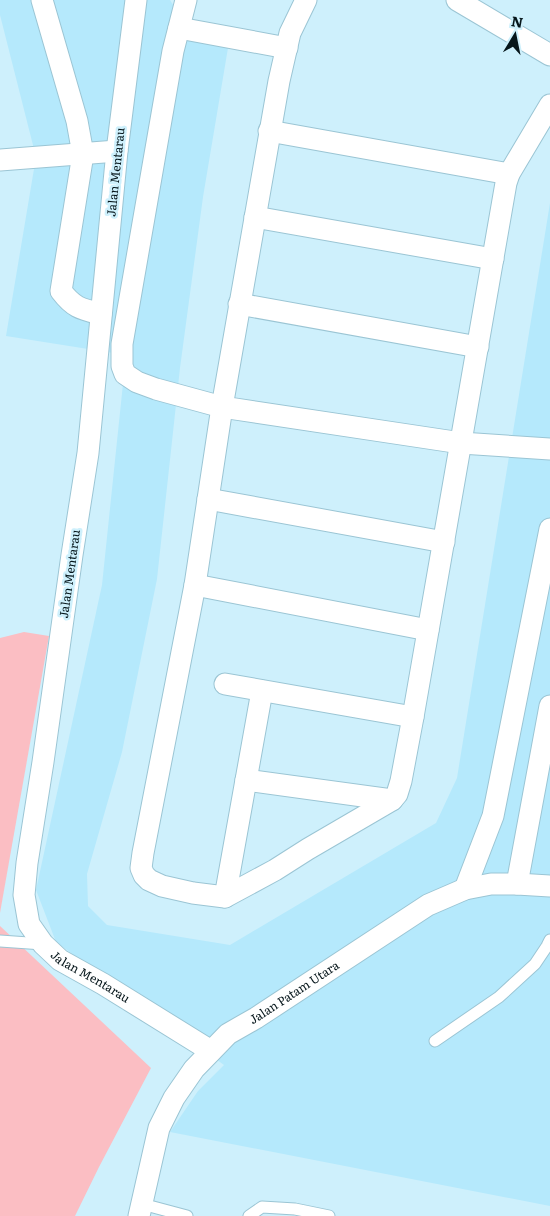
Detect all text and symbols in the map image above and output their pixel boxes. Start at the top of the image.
north arrow [490,10,540,60]
text: N [510,10,525,32]
street label: Jalan Mentarau [101,126,129,217]
street label: Jalan Mentarau [54,528,84,619]
street label: Jalan Mentarau [47,946,134,1007]
street label: Jalan Patam Utara [246,955,343,1028]

